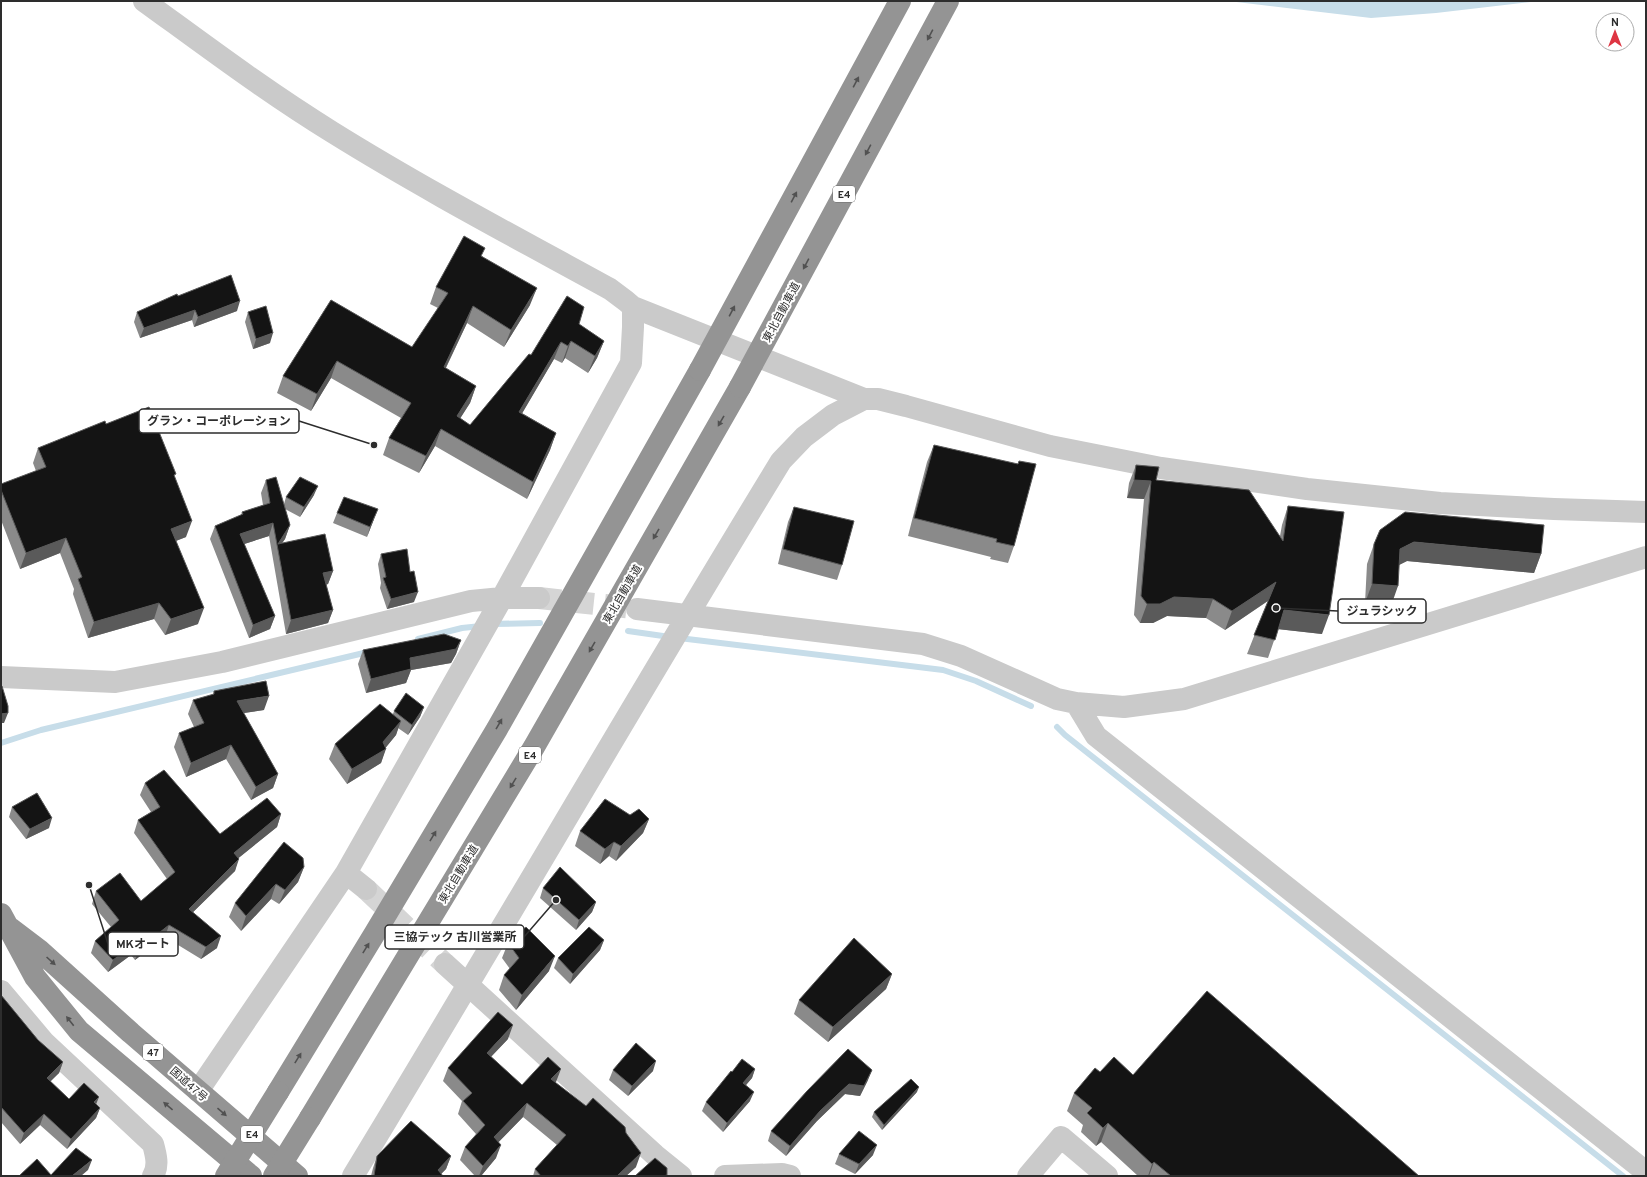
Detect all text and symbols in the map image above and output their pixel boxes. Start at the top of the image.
north arrow [1595,12,1635,52]
text: N [1611,16,1619,30]
one-way arrow [927,29,933,41]
one-way arrow [852,77,859,88]
one-way arrow [865,144,871,156]
road number: E4 [833,186,855,202]
one-way arrow [790,191,797,202]
one-way arrow [803,258,810,270]
street label: 東北自動車道 [760,280,804,345]
one-way arrow [728,305,735,317]
callout: グラン・コーポレーション [139,409,299,433]
text: グラン・コーポレーション [147,414,291,430]
one-way arrow [717,415,724,427]
one-way arrow [653,528,660,540]
street label: 東北自動車道 [600,562,645,627]
callout: ジュラシック [1338,599,1426,623]
text: ジュラシック [1347,604,1417,620]
one-way arrow [588,641,595,652]
one-way arrow [496,718,503,730]
road number: E4 [519,747,541,763]
one-way arrow [509,777,516,789]
one-way arrow [429,831,437,841]
street label: 東北自動車道 [436,843,482,906]
callout: 三協テック 古川営業所 [385,925,524,949]
text: 三協テック 古川営業所 [393,930,517,946]
callout: MKオート [108,932,178,956]
text: MKオート [116,937,170,953]
one-way arrow [363,942,370,954]
one-way arrow [47,956,56,965]
one-way arrow [66,1015,75,1026]
road number: 47 [143,1044,163,1060]
one-way arrow [295,1052,302,1064]
street label: 国道47号 [167,1065,210,1105]
one-way arrow [163,1101,173,1111]
one-way arrow [217,1108,228,1117]
road number: E4 [241,1126,263,1142]

